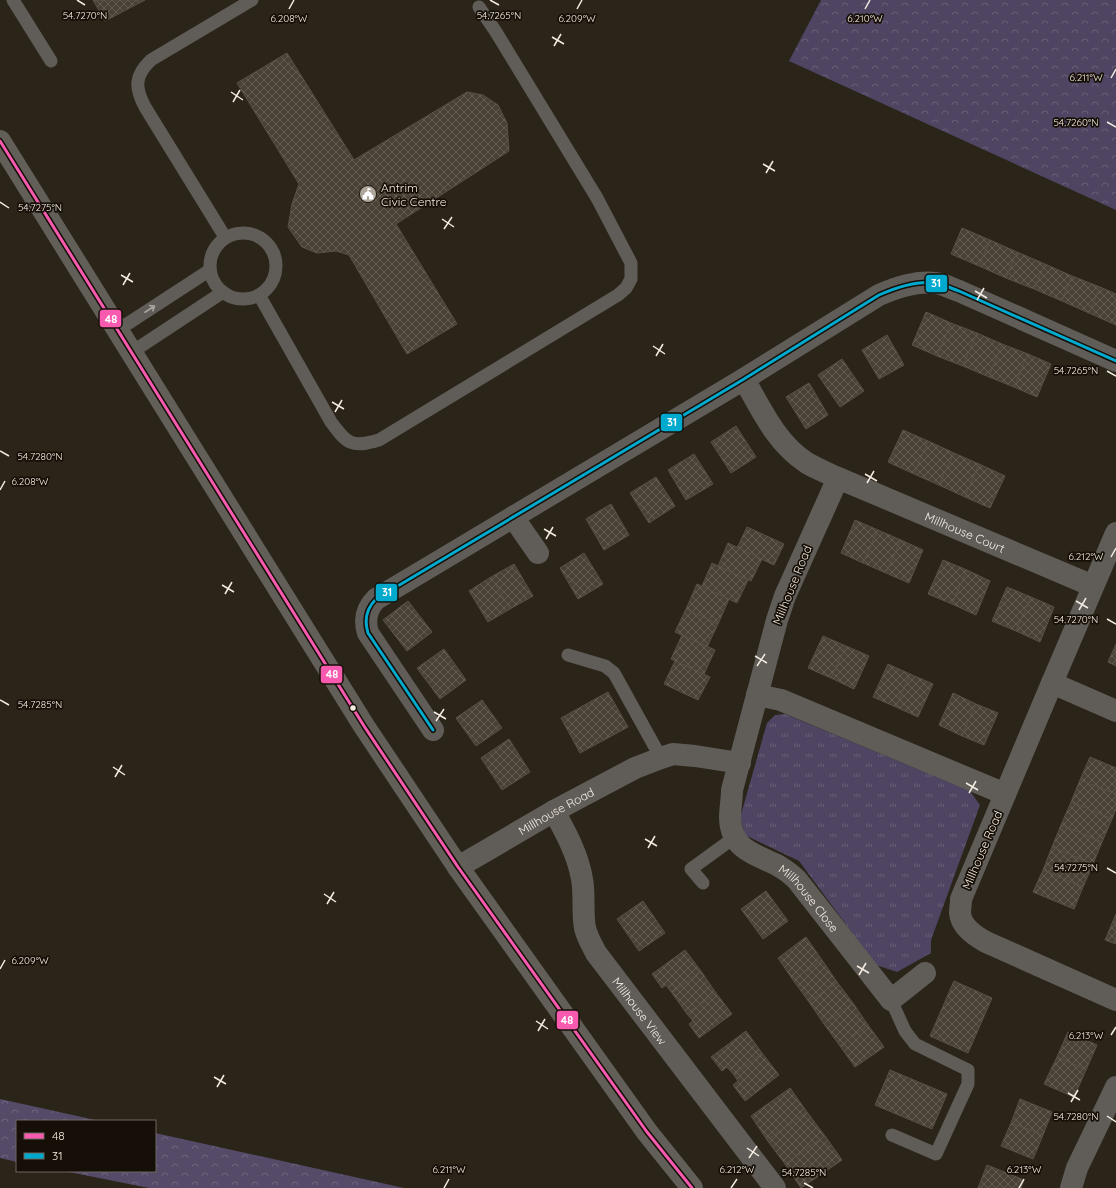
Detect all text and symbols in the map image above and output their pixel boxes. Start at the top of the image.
text: 54.7270°N [63,9,107,22]
text: 54.7265°N [477,9,521,22]
text: 6.208°W [270,12,308,25]
text: 6.209°W [558,12,596,25]
text: 6.210°W [847,12,883,25]
text: 6.211°W [1069,71,1103,84]
text: 54.7260°N [1053,116,1099,129]
place label: Antrim Civic Centre [381,180,447,209]
public building icon: Antrim Civic Centre [358,184,378,204]
text: 54.7275°N [18,201,62,214]
line badge: 31 [925,274,948,293]
text: 31 [931,276,941,290]
one-way arrow [145,304,156,313]
line badge: 48 [99,309,122,328]
text: 48 [105,312,117,326]
text: 54.7265°N [1054,364,1098,377]
line badge: 31 [660,413,683,432]
text: 31 [667,415,677,429]
text: 54.7280°N [17,450,63,463]
text: 6.208°W [11,475,49,488]
street label: Millhouse Court [923,508,1007,555]
street label: Millhouse Road [769,543,815,627]
text: 6.212°W [1069,550,1104,563]
line badge: 31 [375,583,398,602]
text: 31 [382,585,392,599]
text: 54.7270°N [1054,613,1098,626]
line badge: 48 [320,665,343,684]
text: 48 [326,667,338,681]
text: 54.7285°N [18,698,62,711]
unlabelled marker [348,703,358,713]
street label: Millhouse Road [515,784,596,838]
street label: Millhouse Road [959,808,1005,892]
street label: Millhouse Close [776,861,842,935]
text: 54.7275°N [1054,861,1098,874]
text: 6.209°W [11,954,49,967]
street label: Millhouse View [609,974,671,1048]
line badge: 48 [556,1010,579,1030]
text: 48 [561,1013,573,1027]
text: 6.213°W [1069,1029,1104,1042]
text: 54.7280°N [1053,1110,1099,1123]
legend [16,1120,156,1172]
text: 48 [52,1128,65,1143]
text: 31 [52,1148,63,1163]
text: 6.211°W [432,1163,466,1176]
text: 6.212°W [720,1163,755,1176]
text: 6.213°W [1007,1163,1042,1176]
text: 54.7285°N [782,1166,826,1179]

